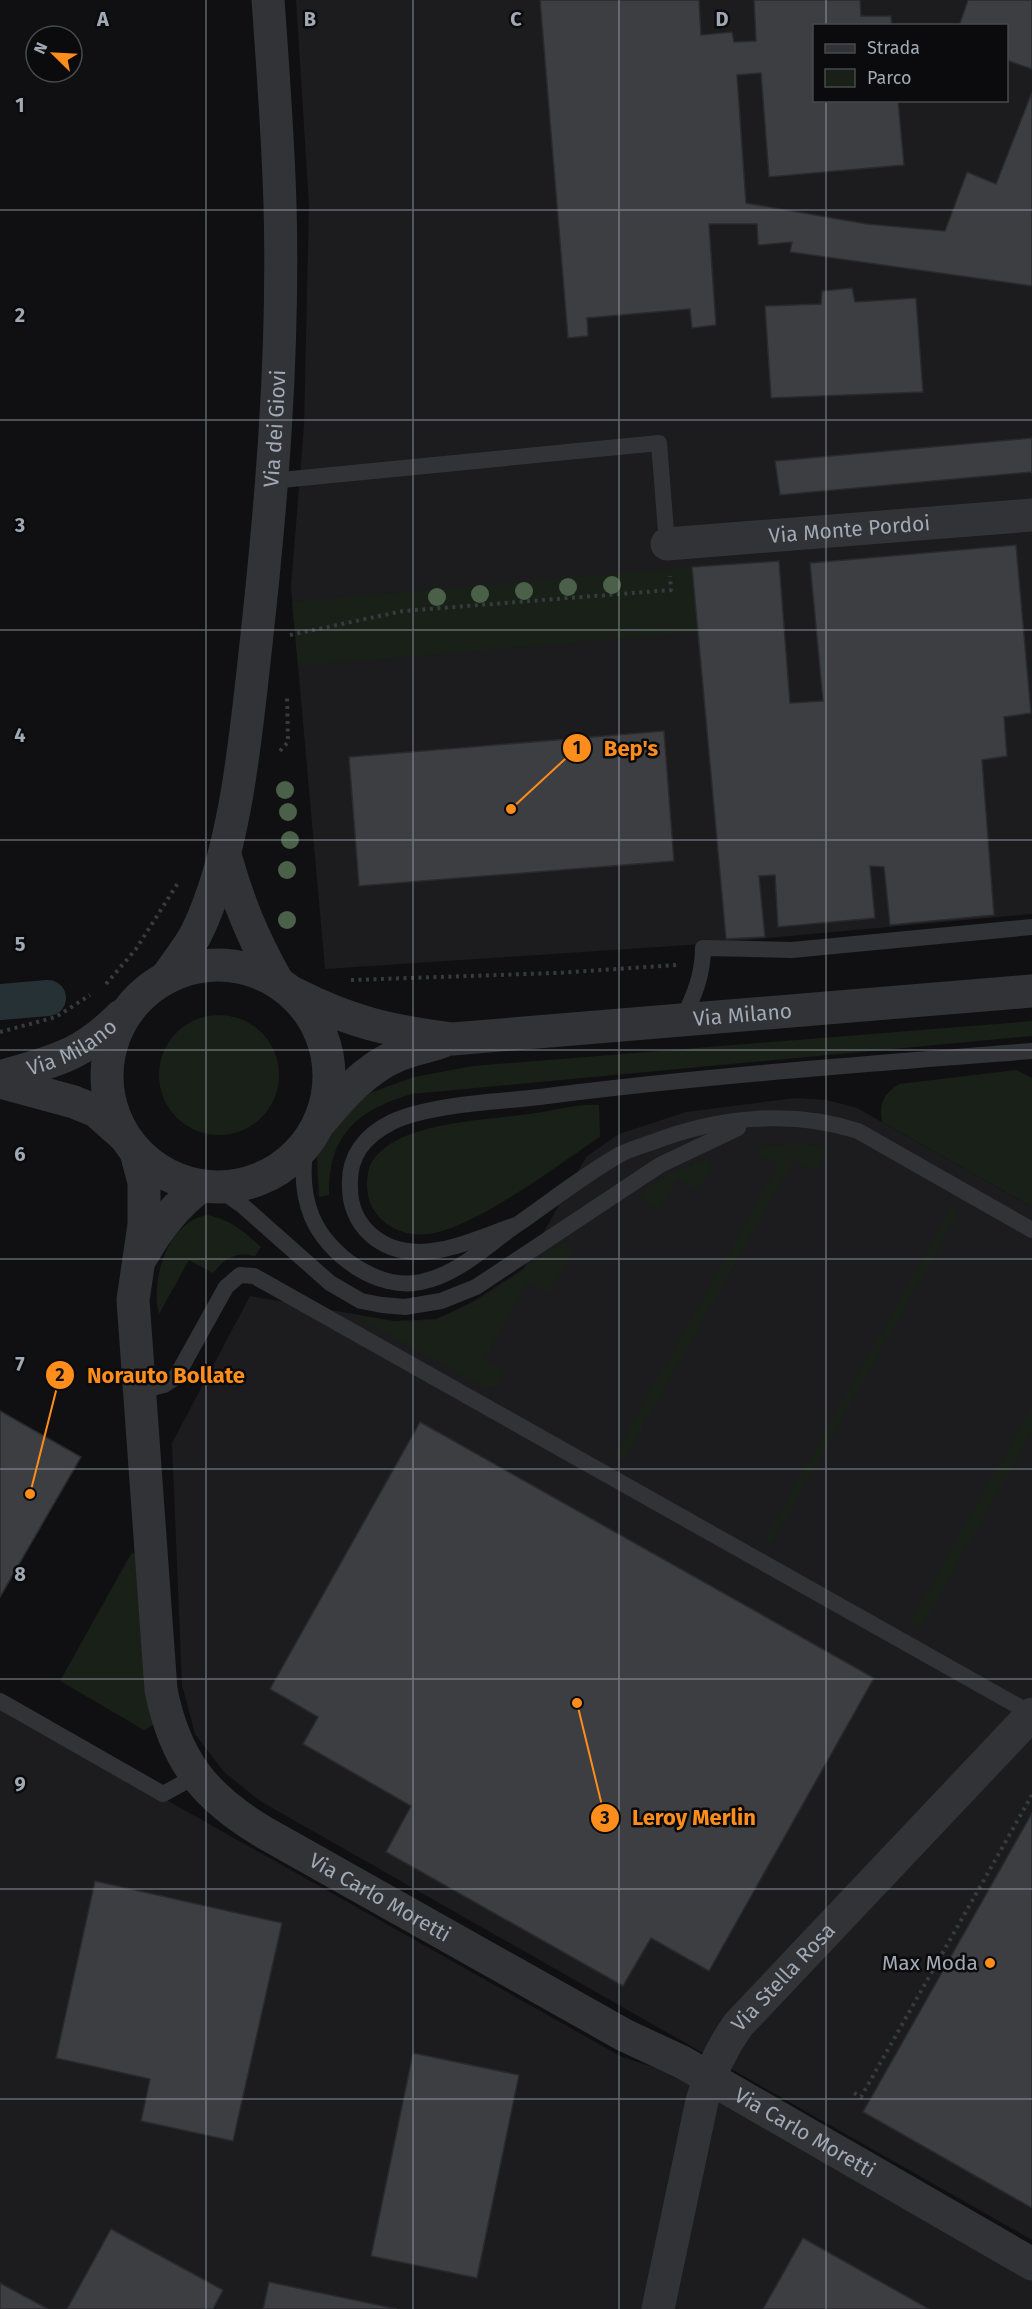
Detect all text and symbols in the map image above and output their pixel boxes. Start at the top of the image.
text: A [96,7,110,31]
text: B [304,7,316,31]
text: C [510,7,522,31]
text: D [715,7,729,31]
north arrow [24,24,84,84]
legend [813,24,1008,102]
text: Strada [867,37,920,59]
text: N [30,39,52,57]
text: Parco [867,67,911,89]
text: 1 [15,93,25,117]
text: 2 [15,303,25,327]
street label: Via dei Giovi [258,369,291,488]
street label: Via Monte Pordoi [768,510,931,549]
text: 3 [14,513,25,537]
text: 4 [14,723,26,747]
callout: Bep's [562,728,670,768]
text: Bep's [604,735,659,762]
text: 1 [573,737,581,759]
text: 5 [15,932,26,956]
street label: Via Milano [692,998,793,1032]
street label: Via Milano [24,1013,122,1081]
text: 6 [14,1142,26,1166]
text: 7 [15,1352,25,1376]
callout: Norauto Bollate [45,1355,257,1395]
text: Norauto Bollate [87,1362,245,1389]
text: 2 [55,1364,65,1386]
text: 8 [14,1562,26,1586]
text: 9 [14,1772,26,1796]
callout: Leroy Merlin [590,1798,768,1838]
text: Leroy Merlin [632,1804,756,1831]
text: 3 [599,1807,610,1829]
street label: Via Carlo Moretti [304,1847,455,1948]
street label: Via Stella Rosa [726,1917,841,2037]
place label: Max Moda [882,1950,978,1976]
marker: Max Moda [983,1956,997,1970]
street label: Via Carlo Moretti [730,2082,880,2184]

